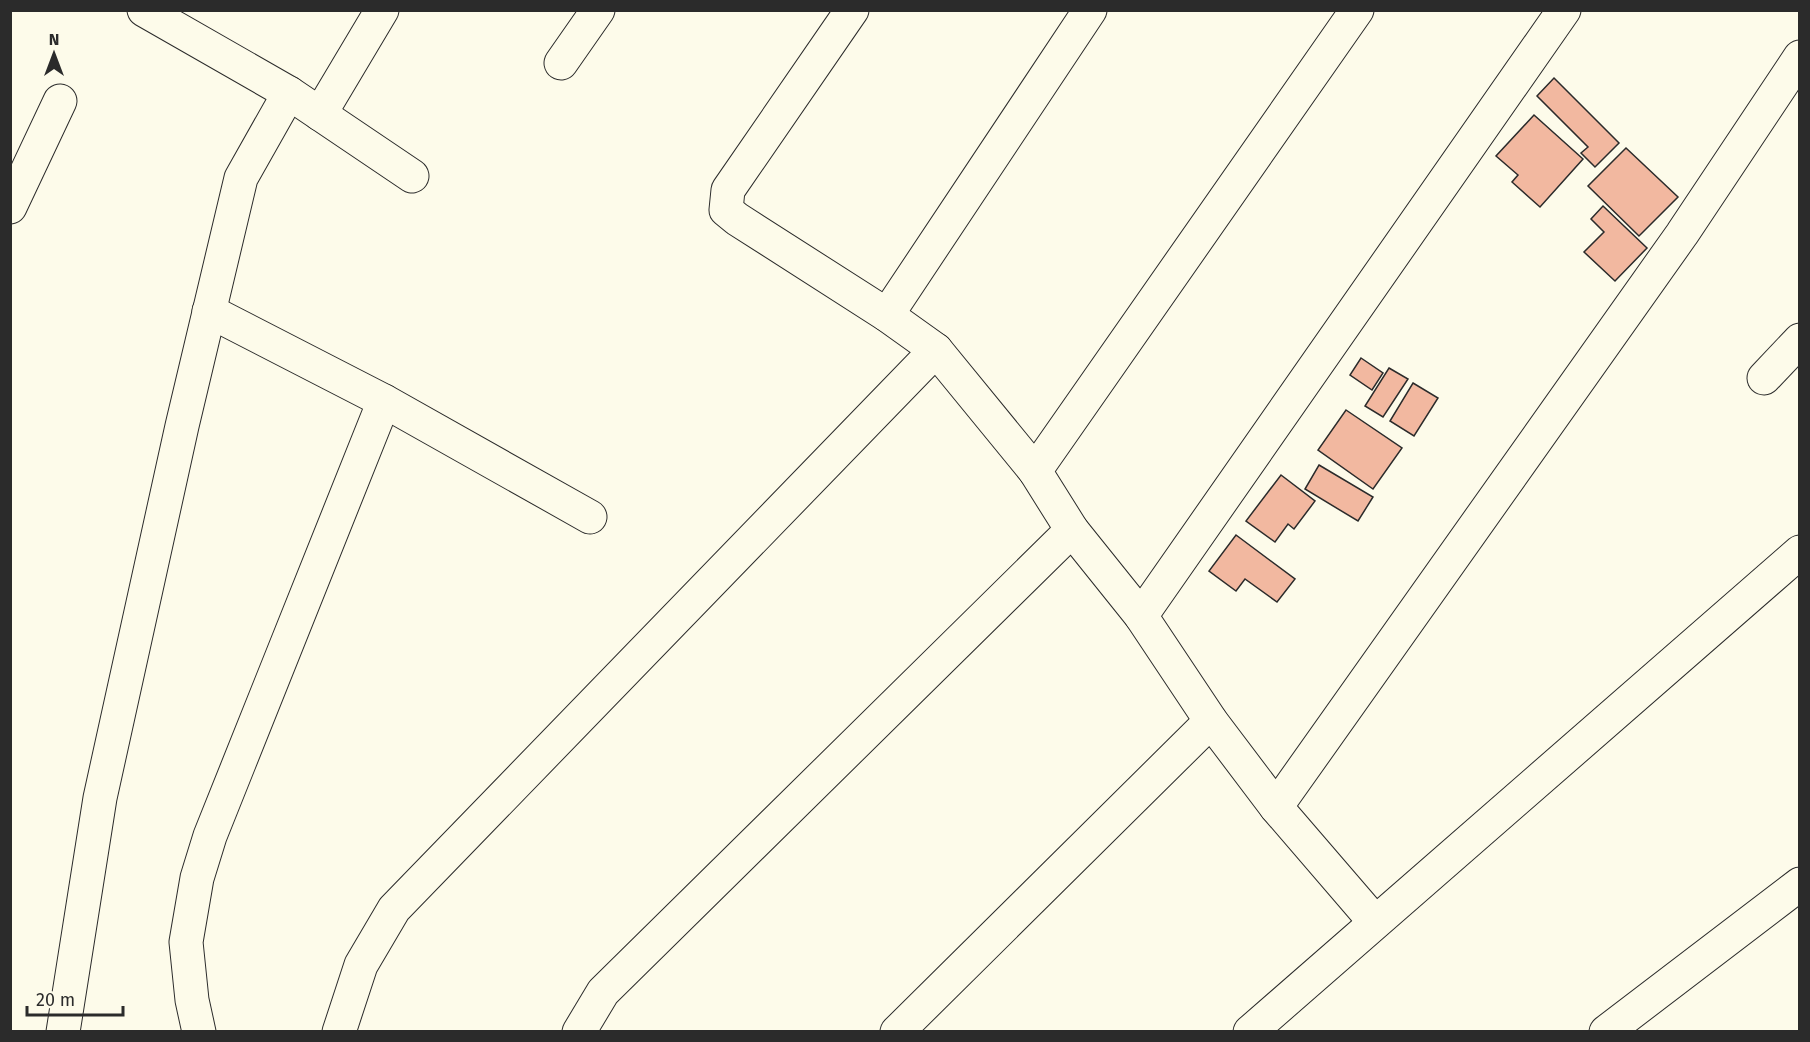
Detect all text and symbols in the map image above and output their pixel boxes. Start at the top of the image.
north arrow [24,24,84,84]
text: N [49,30,59,49]
scale bar [27,979,123,1017]
text: 20 m [36,989,75,1011]

